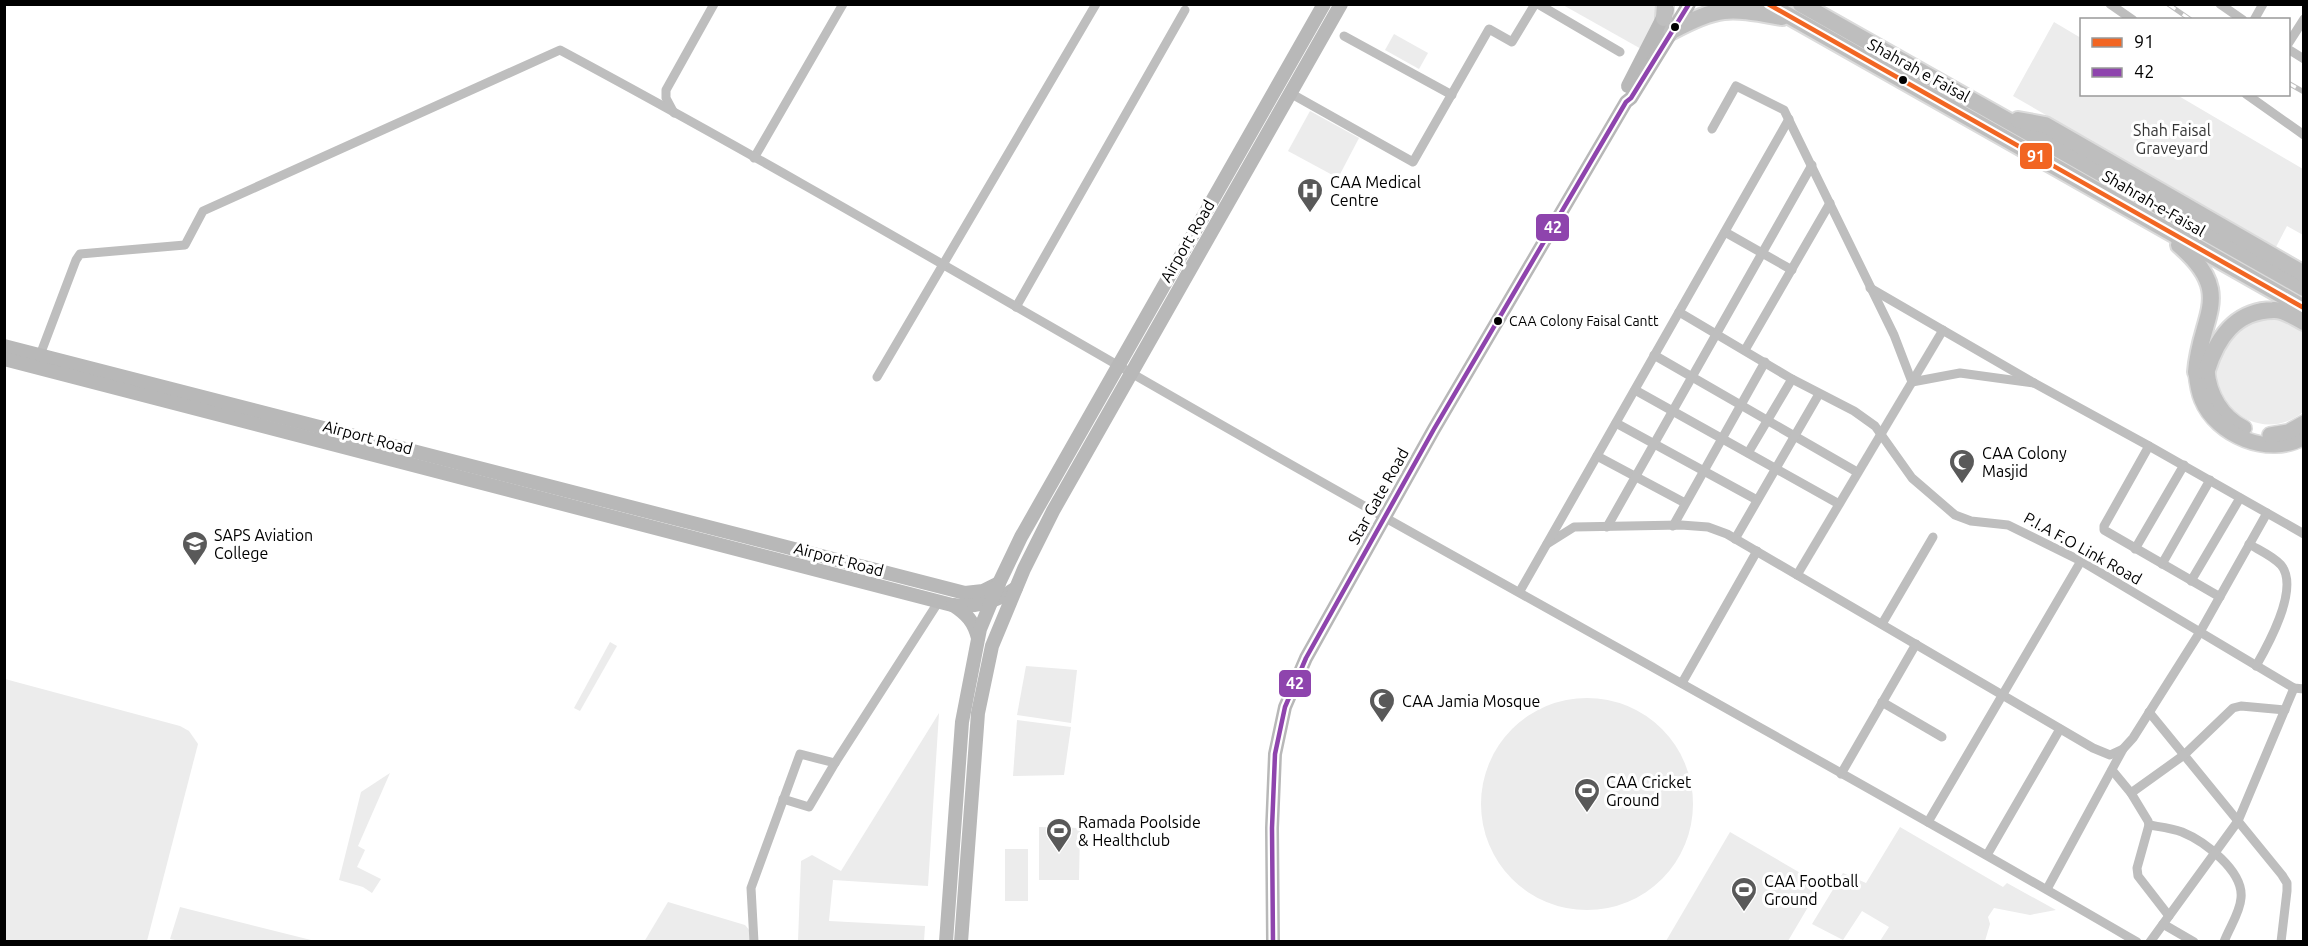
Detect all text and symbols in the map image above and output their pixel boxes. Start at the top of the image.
legend [2080,18,2290,96]
unlabelled marker [1669,21,1681,33]
text: 91 [2134,31,2154,51]
street label: Shahrah e Faisal [1865,35,1973,105]
text: 42 [2134,61,2154,81]
unlabelled marker [1897,74,1909,86]
park label: Shah Faisal Graveyard [2133,121,2211,157]
line badge: 91 [2019,142,2053,170]
text: 91 [2027,147,2045,165]
street label: Shahrah-e-Faisal [2099,166,2209,240]
place label: CAA Medical Centre [1330,173,1421,209]
hospital icon: CAA Medical Centre [1295,176,1325,214]
street label: Airport Road [1156,197,1218,285]
line badge: 42 [1535,213,1570,242]
text: 42 [1544,218,1562,236]
place label: CAA Colony Faisal Cantt [1509,313,1659,329]
marker: CAA Colony Faisal Cantt [1492,315,1504,327]
street label: Airport Road [321,416,415,458]
place label: CAA Colony Masjid [1982,444,2067,480]
street label: Star Gate Road [1344,445,1412,547]
mosque icon: CAA Colony Masjid [1947,447,1977,485]
street label: P.I.A F.O Link Road [2021,508,2145,588]
place label: SAPS Aviation College [214,526,313,562]
school or university icon: SAPS Aviation College [180,529,210,567]
street label: Airport Road [792,538,886,580]
line badge: 42 [1278,669,1312,698]
text: 42 [1286,674,1304,692]
mosque icon: CAA Jamia Mosque [1367,686,1397,724]
place label: CAA Jamia Mosque [1402,692,1540,710]
place label: CAA Cricket Ground [1606,773,1692,809]
sports icon: CAA Cricket Ground [1572,776,1602,814]
place label: Ramada Poolside & Healthclub [1078,813,1201,849]
sports icon: Ramada Poolside & Healthclub [1044,816,1074,854]
place label: CAA Football Ground [1764,872,1859,908]
sports icon: CAA Football Ground [1729,875,1759,913]

